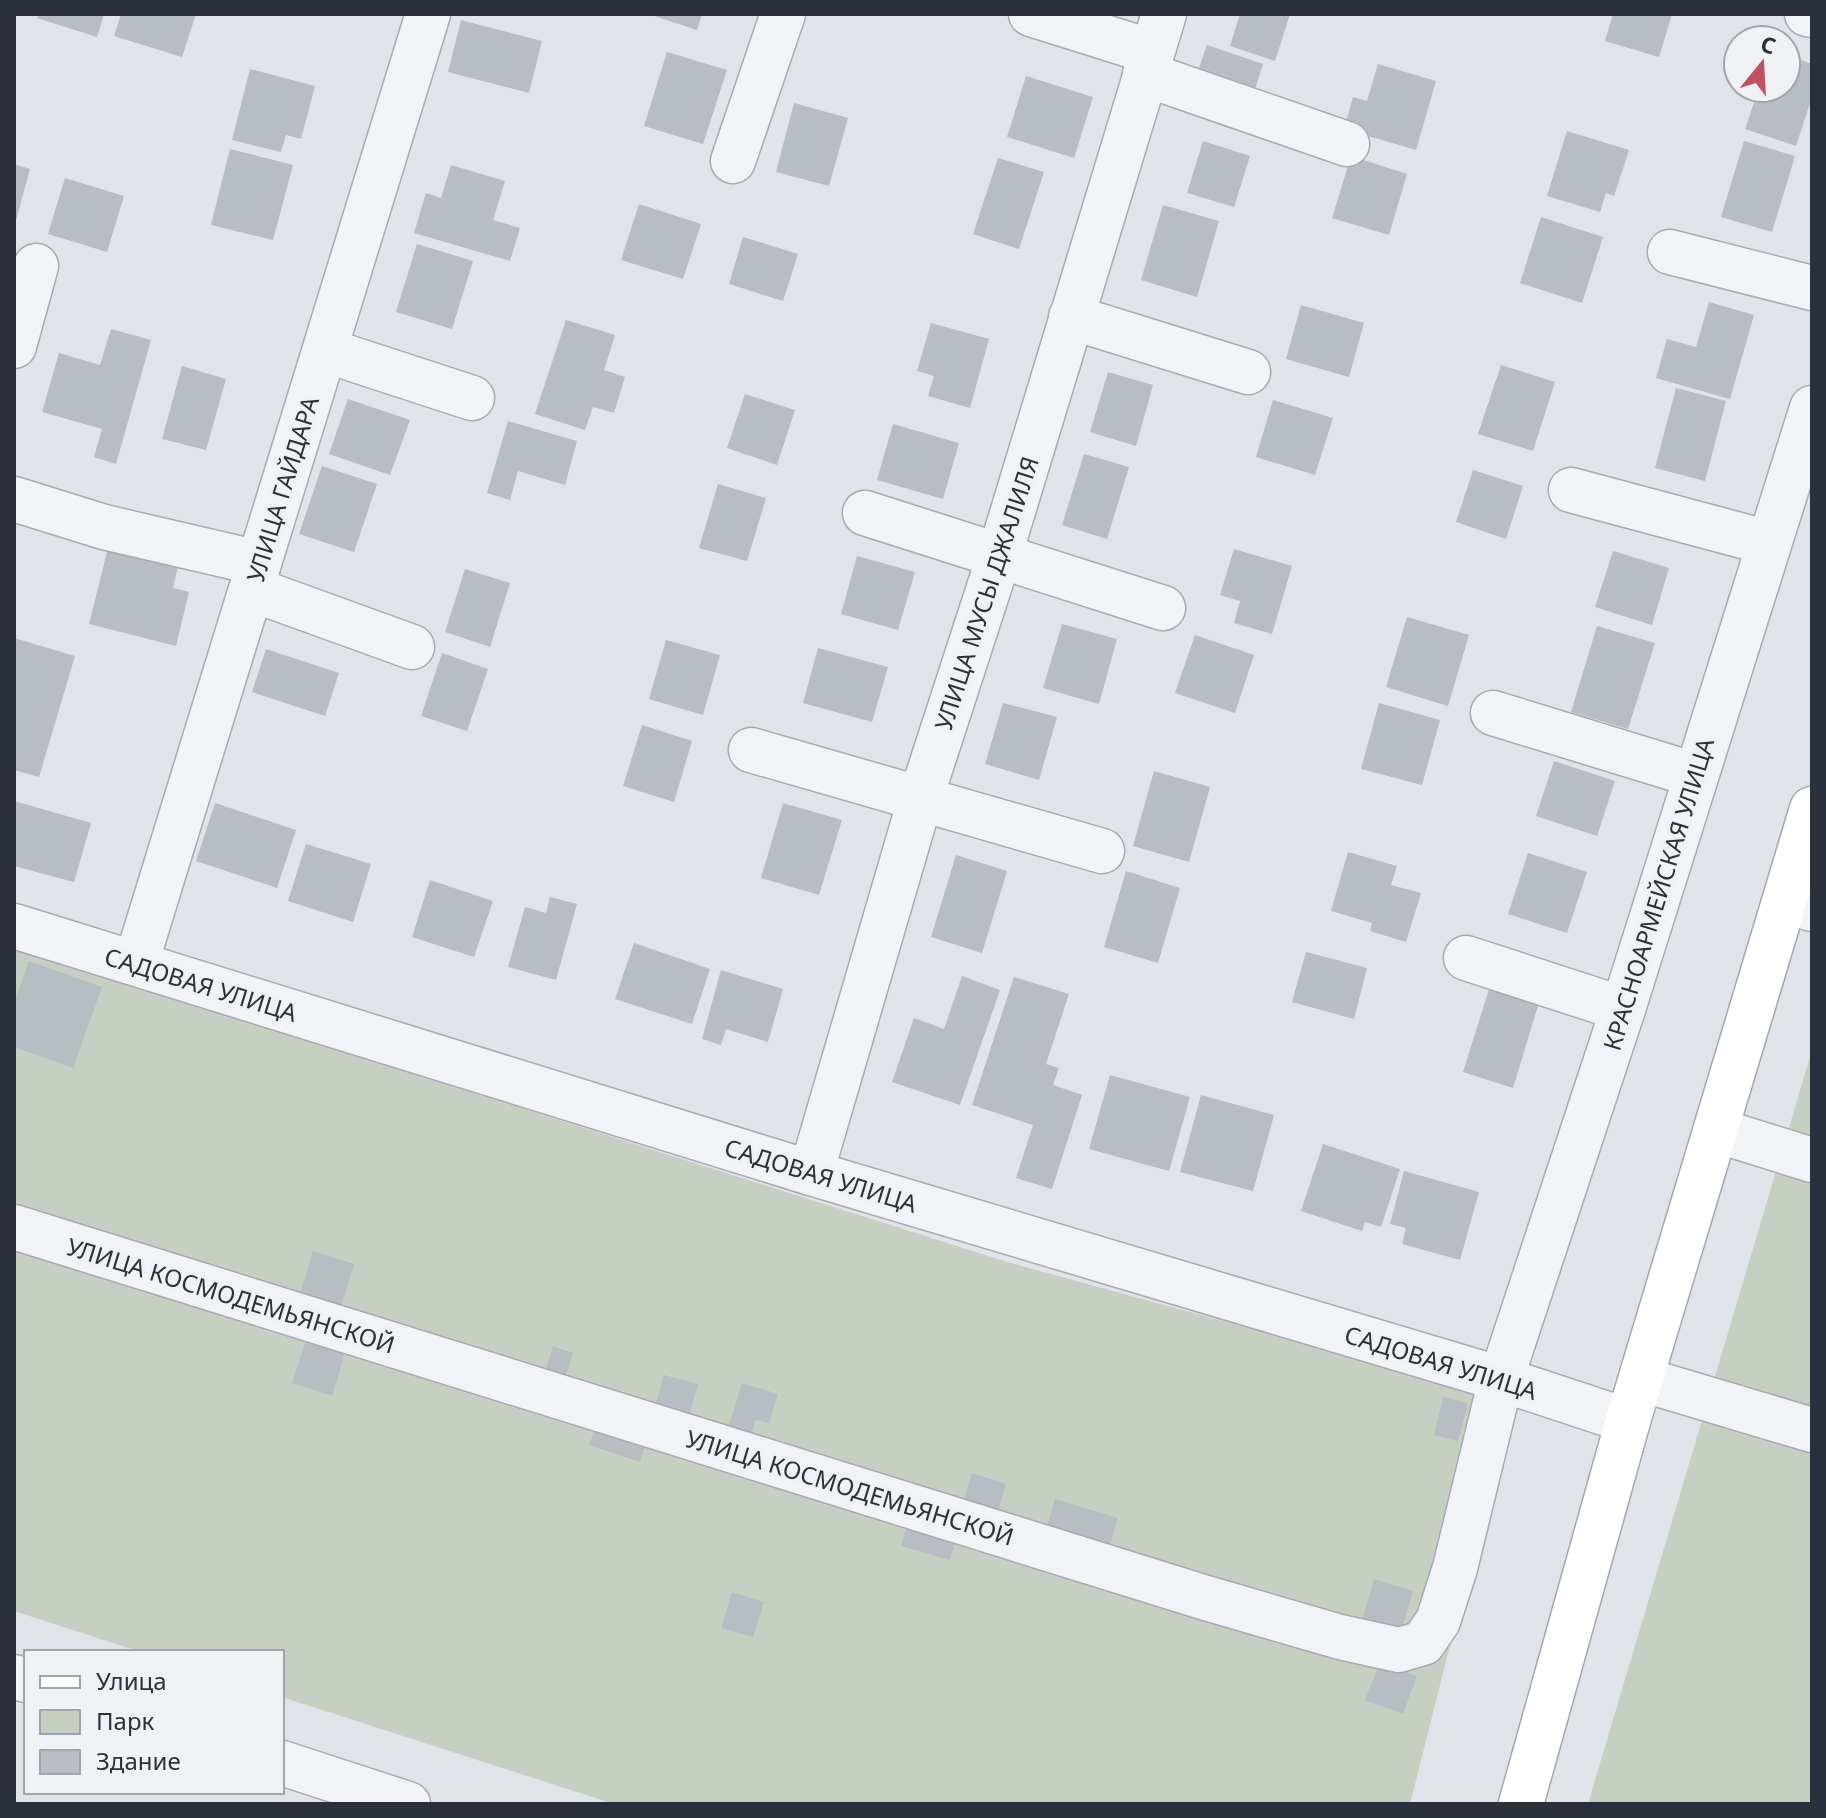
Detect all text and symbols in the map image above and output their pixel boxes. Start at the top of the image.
north arrow [1722,24,1802,104]
text: С [1757,28,1780,60]
street label: УЛИЦА ГАЙДАРА [238,392,326,586]
street label: УЛИЦА МУСЫ ДЖАЛИЛЯ [926,452,1046,734]
street label: КРАСНОАРМЕЙСКАЯ УЛИЦА [1595,733,1721,1054]
street label: САДОВАЯ УЛИЦА [101,939,302,1029]
street label: САДОВАЯ УЛИЦА [721,1130,922,1220]
street label: УЛИЦА КОСМОДЕМЬЯНСКОЙ [63,1229,399,1361]
street label: САДОВАЯ УЛИЦА [1341,1317,1542,1407]
street label: УЛИЦА КОСМОДЕМЬЯНСКОЙ [682,1421,1018,1553]
legend [24,1650,284,1794]
text: Улица [96,1664,167,1697]
text: Парк [96,1704,155,1737]
text: Здание [96,1744,181,1777]

